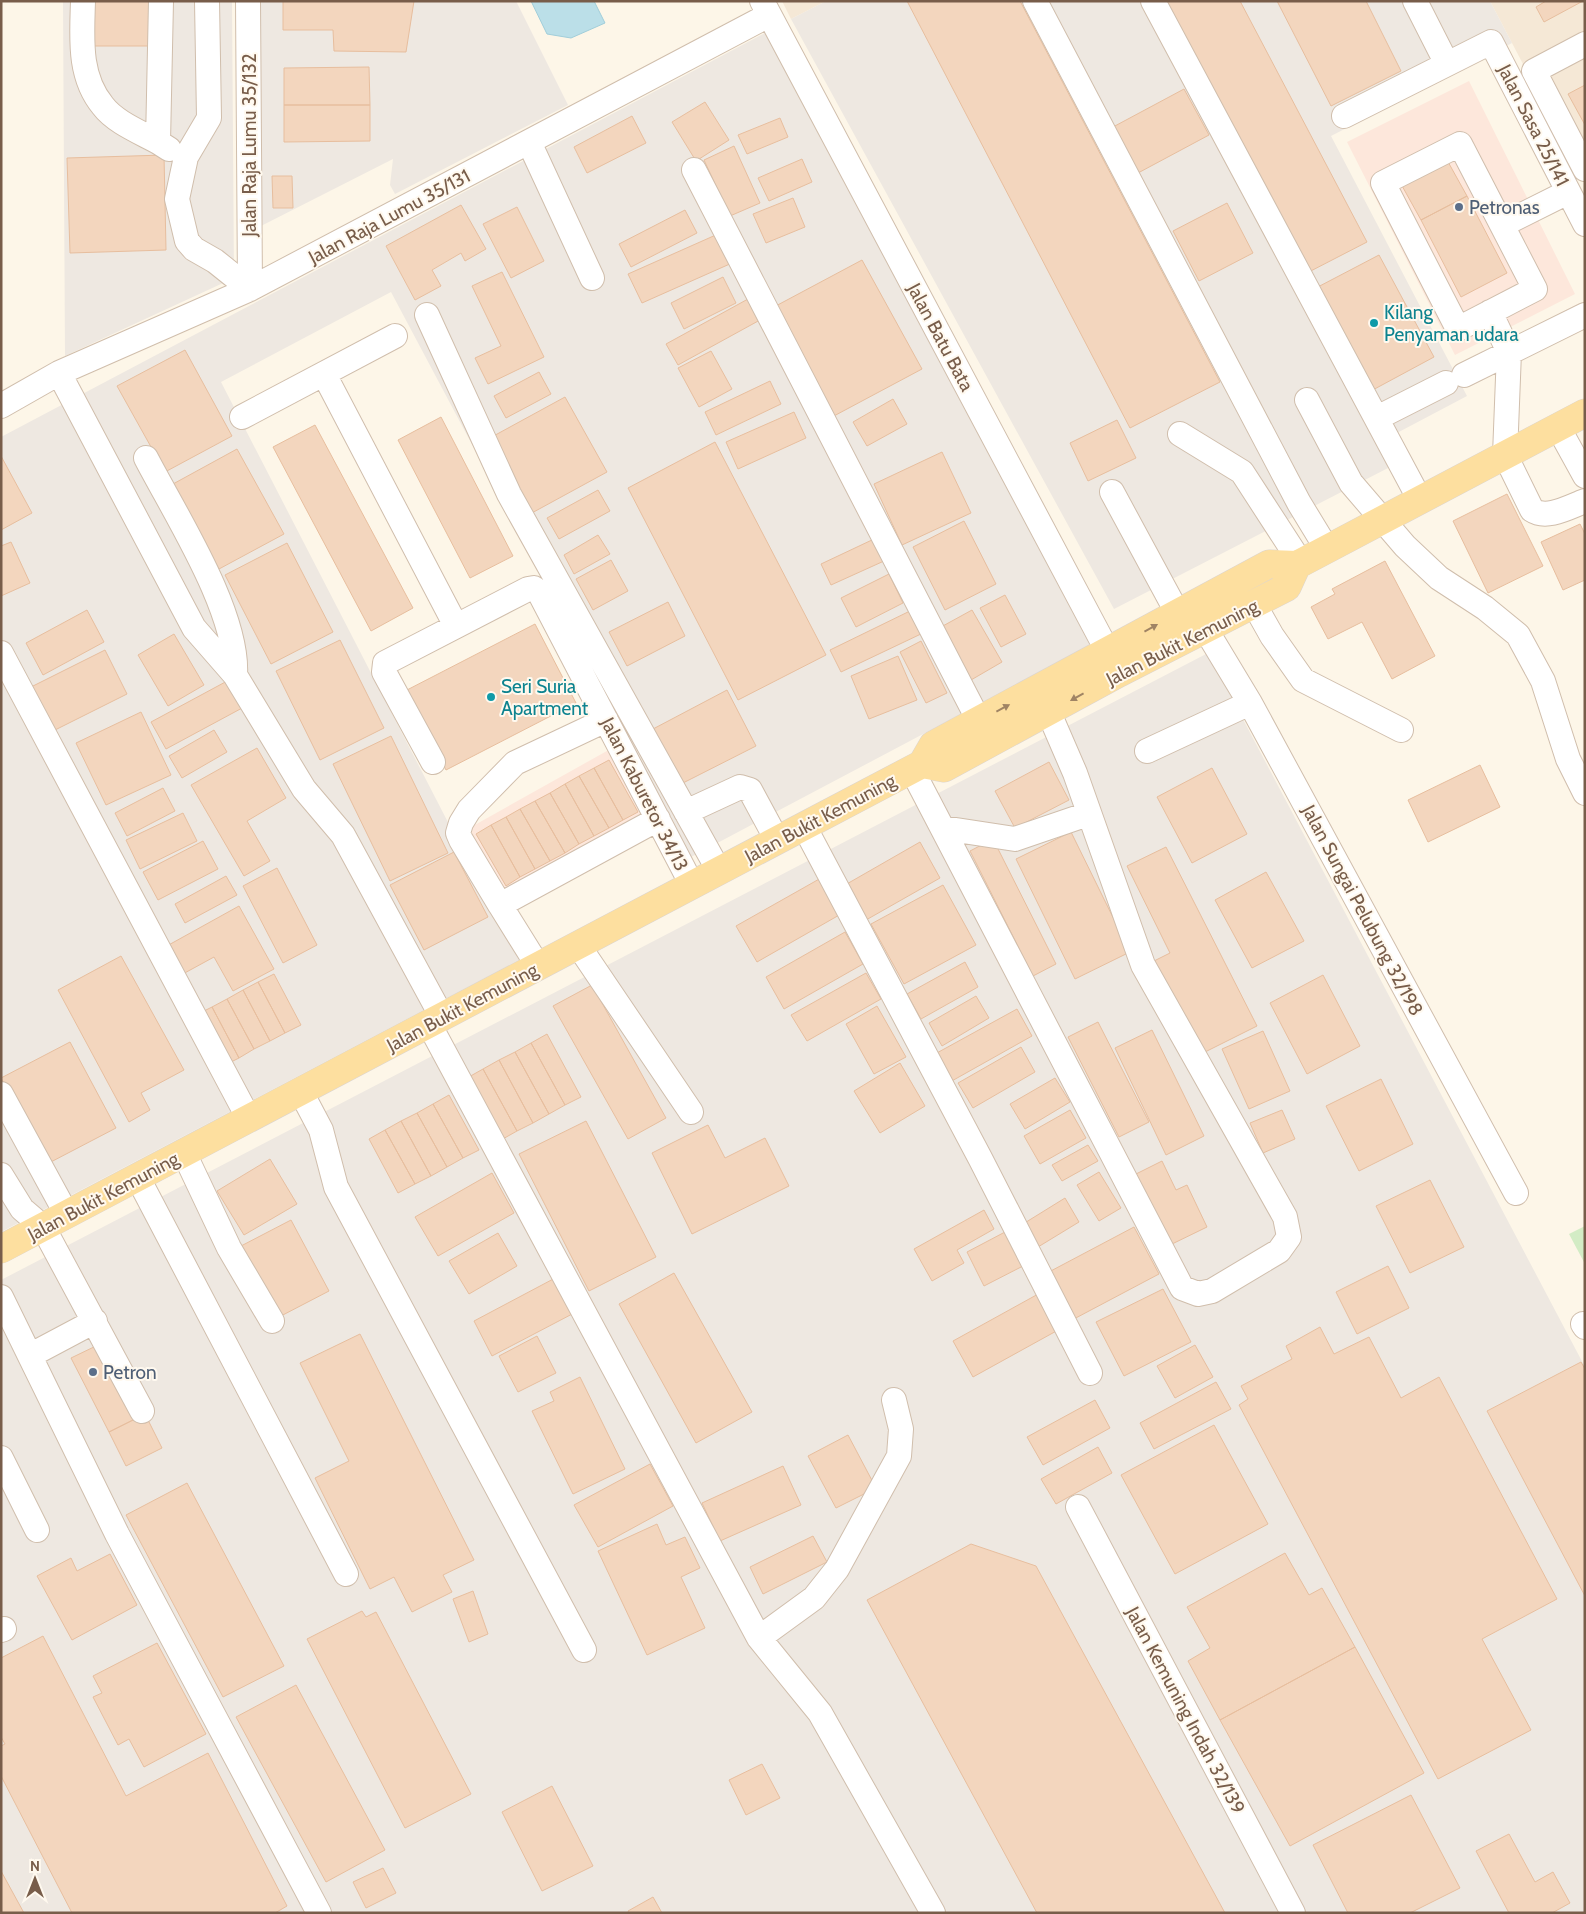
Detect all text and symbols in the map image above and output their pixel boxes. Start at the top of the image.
street label: Jalan Raja Lumu 35/132 [238,53,261,238]
street label: Jalan Sasa 25/141 [1493,60,1574,190]
street label: Jalan Raja Lumu 35/131 [304,164,474,269]
place label: Petronas [1469,196,1540,219]
marker: Petronas [1453,201,1465,213]
street label: Jalan Batu Bata [902,278,979,395]
place label: Kilang Penyaman udara [1384,301,1519,346]
marker: Kilang Penyaman udara [1368,317,1380,329]
street label: Jalan Bukit Kemuning [1101,594,1263,691]
one-way arrow [1144,624,1158,633]
place label: Seri Suria Apartment [501,675,589,720]
marker: Seri Suria Apartment [485,691,497,703]
one-way arrow [1069,693,1084,701]
one-way arrow [996,704,1010,712]
street label: Jalan Kaburetor 34/13 [595,713,693,875]
street label: Jalan Bukit Kemuning [740,769,900,868]
street label: Jalan Sungai Pelubung 32/198 [1297,800,1428,1019]
street label: Jalan Bukit Kemuning [382,958,542,1057]
street label: Jalan Bukit Kemuning [23,1147,183,1246]
place label: Petron [103,1361,157,1384]
marker: Petron [87,1366,99,1378]
street label: Jalan Kemuning Indah 32/139 [1121,1602,1250,1818]
north arrow [10,1854,60,1904]
text: N [30,1857,40,1875]

